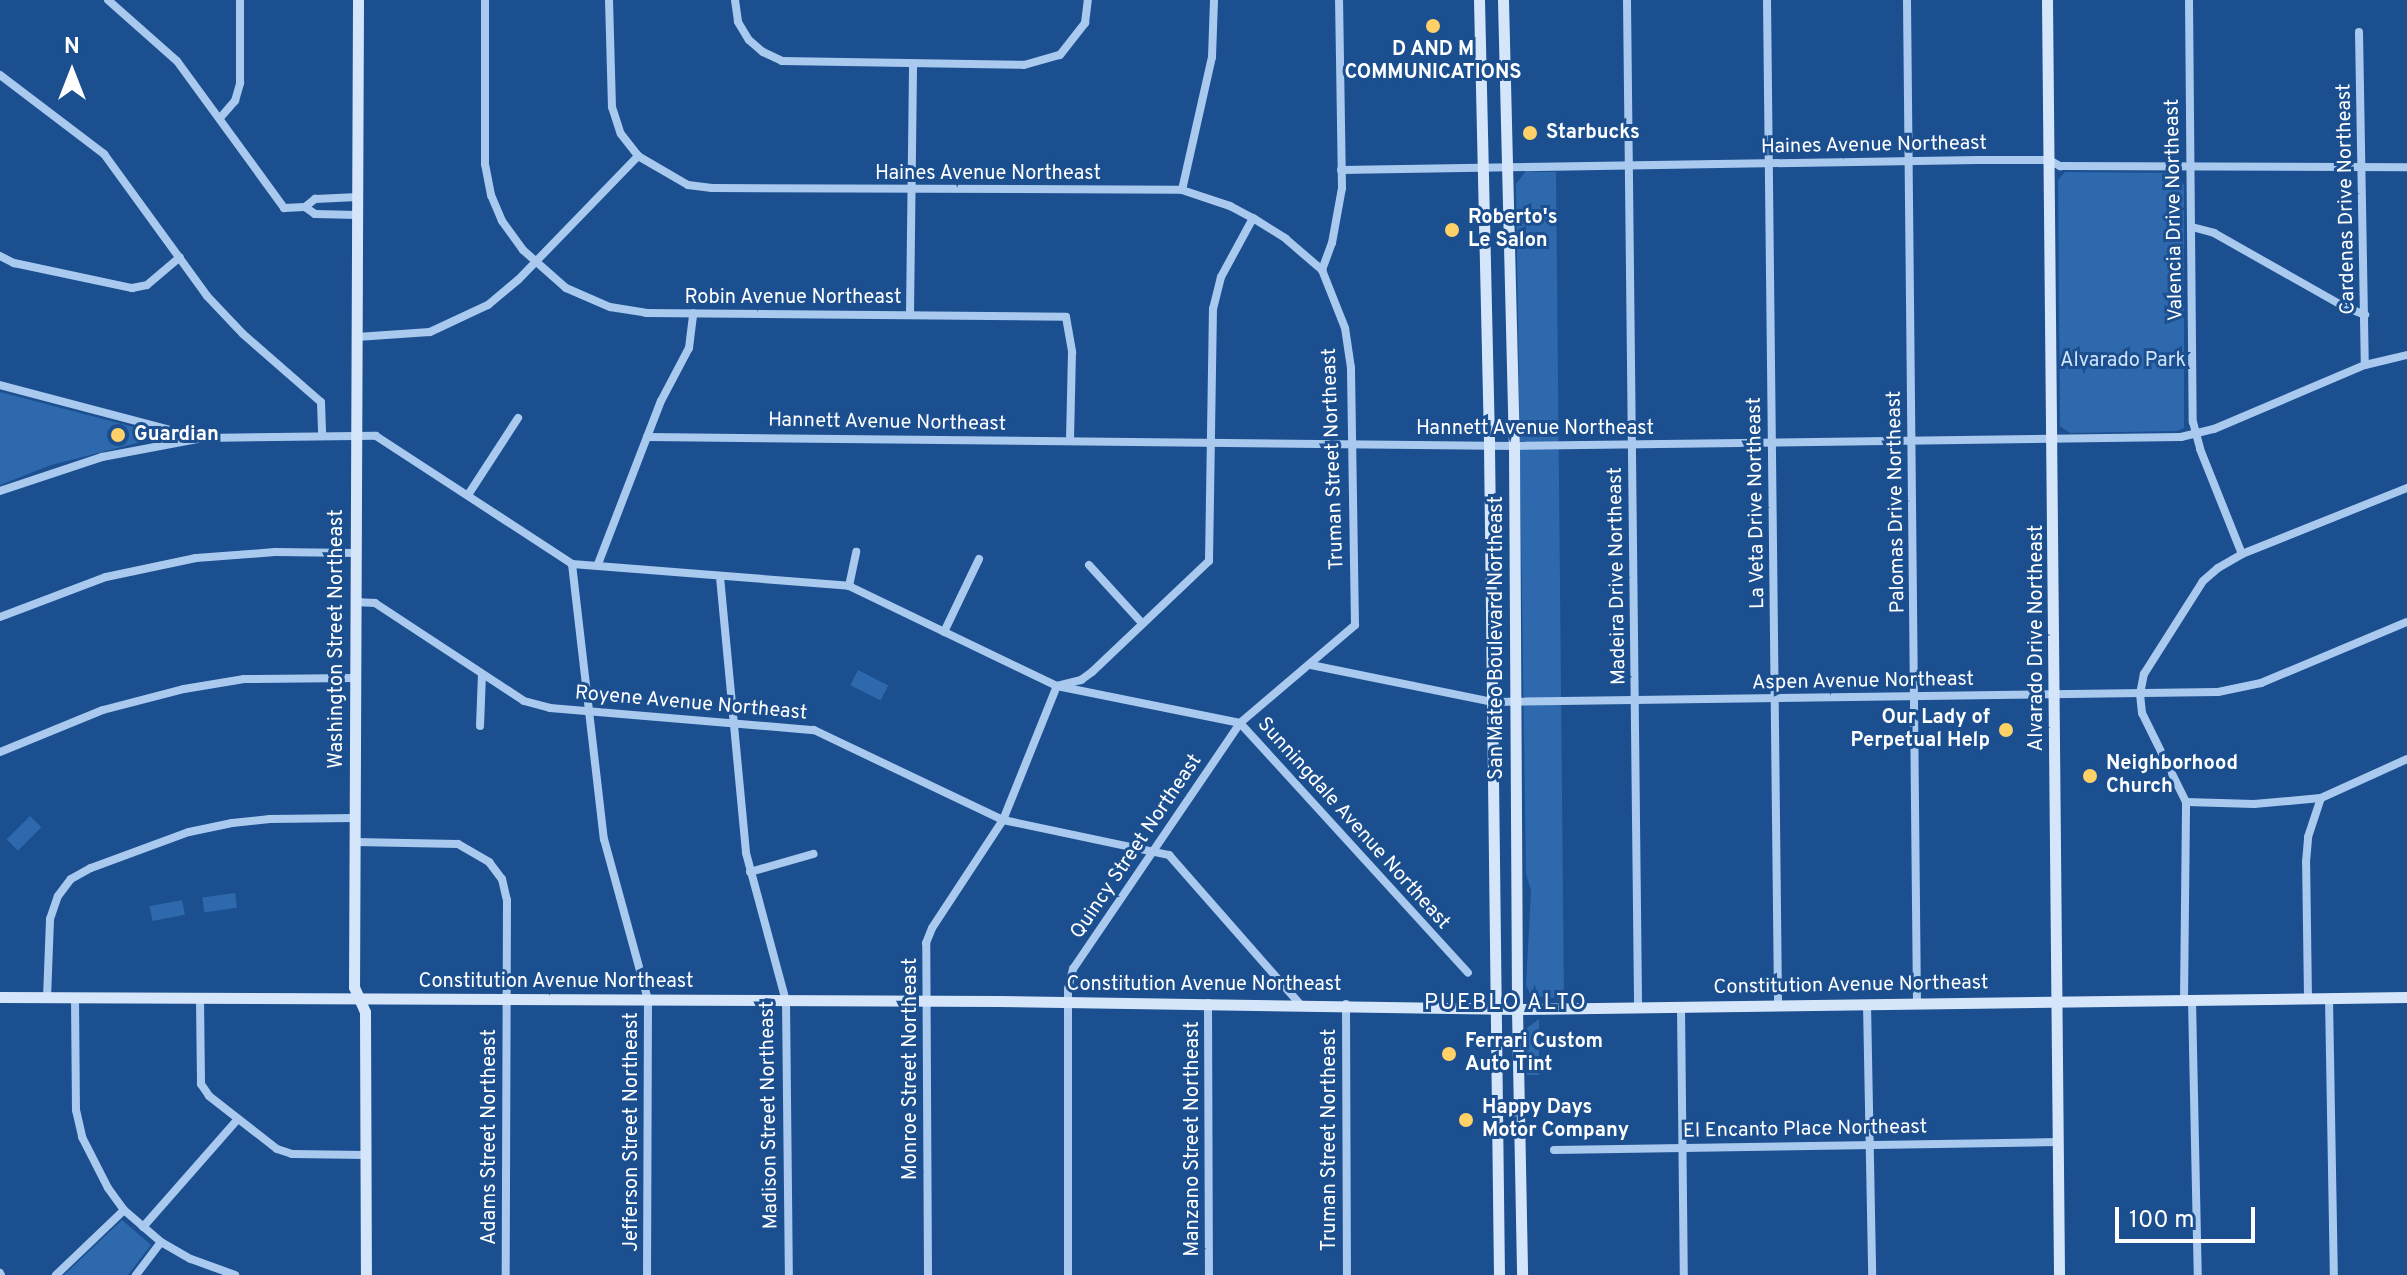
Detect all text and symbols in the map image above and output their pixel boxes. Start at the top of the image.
marker: D AND M COMMUNICATIONS [1424,17,1442,35]
north arrow [32,32,112,112]
text: N [64,34,80,61]
place label: D AND M COMMUNICATIONS [1344,38,1522,85]
street label: Cardenas Drive Northeast [2333,83,2361,315]
street label: Valencia Drive Northeast [2161,99,2189,321]
place label: Starbucks [1546,121,1640,145]
marker: Starbucks [1521,124,1539,142]
street label: Haines Avenue Northeast [1760,132,1988,160]
street label: Haines Avenue Northeast [875,162,1101,186]
place label: Roberto's Le Salon [1468,206,1558,253]
marker: Roberto's Le Salon [1443,221,1461,239]
street label: Robin Avenue Northeast [684,286,902,310]
street label: Truman Street Northeast [1318,347,1350,571]
park label: Alvarado Park [2060,349,2186,373]
street label: Palomas Drive Northeast [1883,390,1911,614]
street label: La Veta Drive Northeast [1743,396,1771,610]
street label: Hannett Avenue Northeast [767,409,1007,437]
street label: Hannett Avenue Northeast [1416,417,1654,441]
place label: Guardian [134,423,219,447]
marker: Guardian [109,426,127,444]
street label: Madeira Drive Northeast [1604,467,1632,685]
street label: San Mateo Boulevard Northeast [1485,496,1509,780]
street label: Washington Street Northeast [325,509,349,769]
street label: Alvarado Drive Northeast [2025,525,2049,751]
street label: Aspen Avenue Northeast [1751,668,1975,696]
street label: Royene Avenue Northeast [573,682,809,726]
place label: Our Lady of Perpetual Help [1851,706,1990,753]
street label: Sunningdale Avenue Northeast [1251,713,1455,935]
marker: Our Lady of Perpetual Help [1997,721,2015,739]
street label: Quincy Street Northeast [1066,750,1208,944]
place label: Neighborhood Church [2106,752,2238,799]
marker: Neighborhood Church [2081,767,2099,785]
street label: Monroe Street Northeast [899,958,923,1180]
street label: Constitution Avenue Northeast [418,970,694,994]
street label: Constitution Avenue Northeast [1713,972,1989,1000]
street label: Constitution Avenue Northeast [1066,973,1342,997]
district label: PUEBLO ALTO [1424,991,1588,1017]
street label: Madison Street Northeast [756,1001,784,1229]
street label: Jefferson Street Northeast [620,1012,644,1252]
street label: Manzano Street Northeast [1181,1021,1205,1257]
street label: Adams Street Northeast [478,1029,502,1245]
street label: Truman Street Northeast [1318,1029,1342,1251]
place label: Ferrari Custom Auto Tint [1465,1030,1603,1077]
marker: Ferrari Custom Auto Tint [1440,1045,1458,1063]
place label: Happy Days Motor Company [1482,1096,1629,1143]
marker: Happy Days Motor Company [1457,1111,1475,1129]
street label: El Encanto Place Northeast [1683,1116,1927,1144]
scale bar [2119,1191,2259,1241]
text: 100 m [2129,1206,2195,1236]

